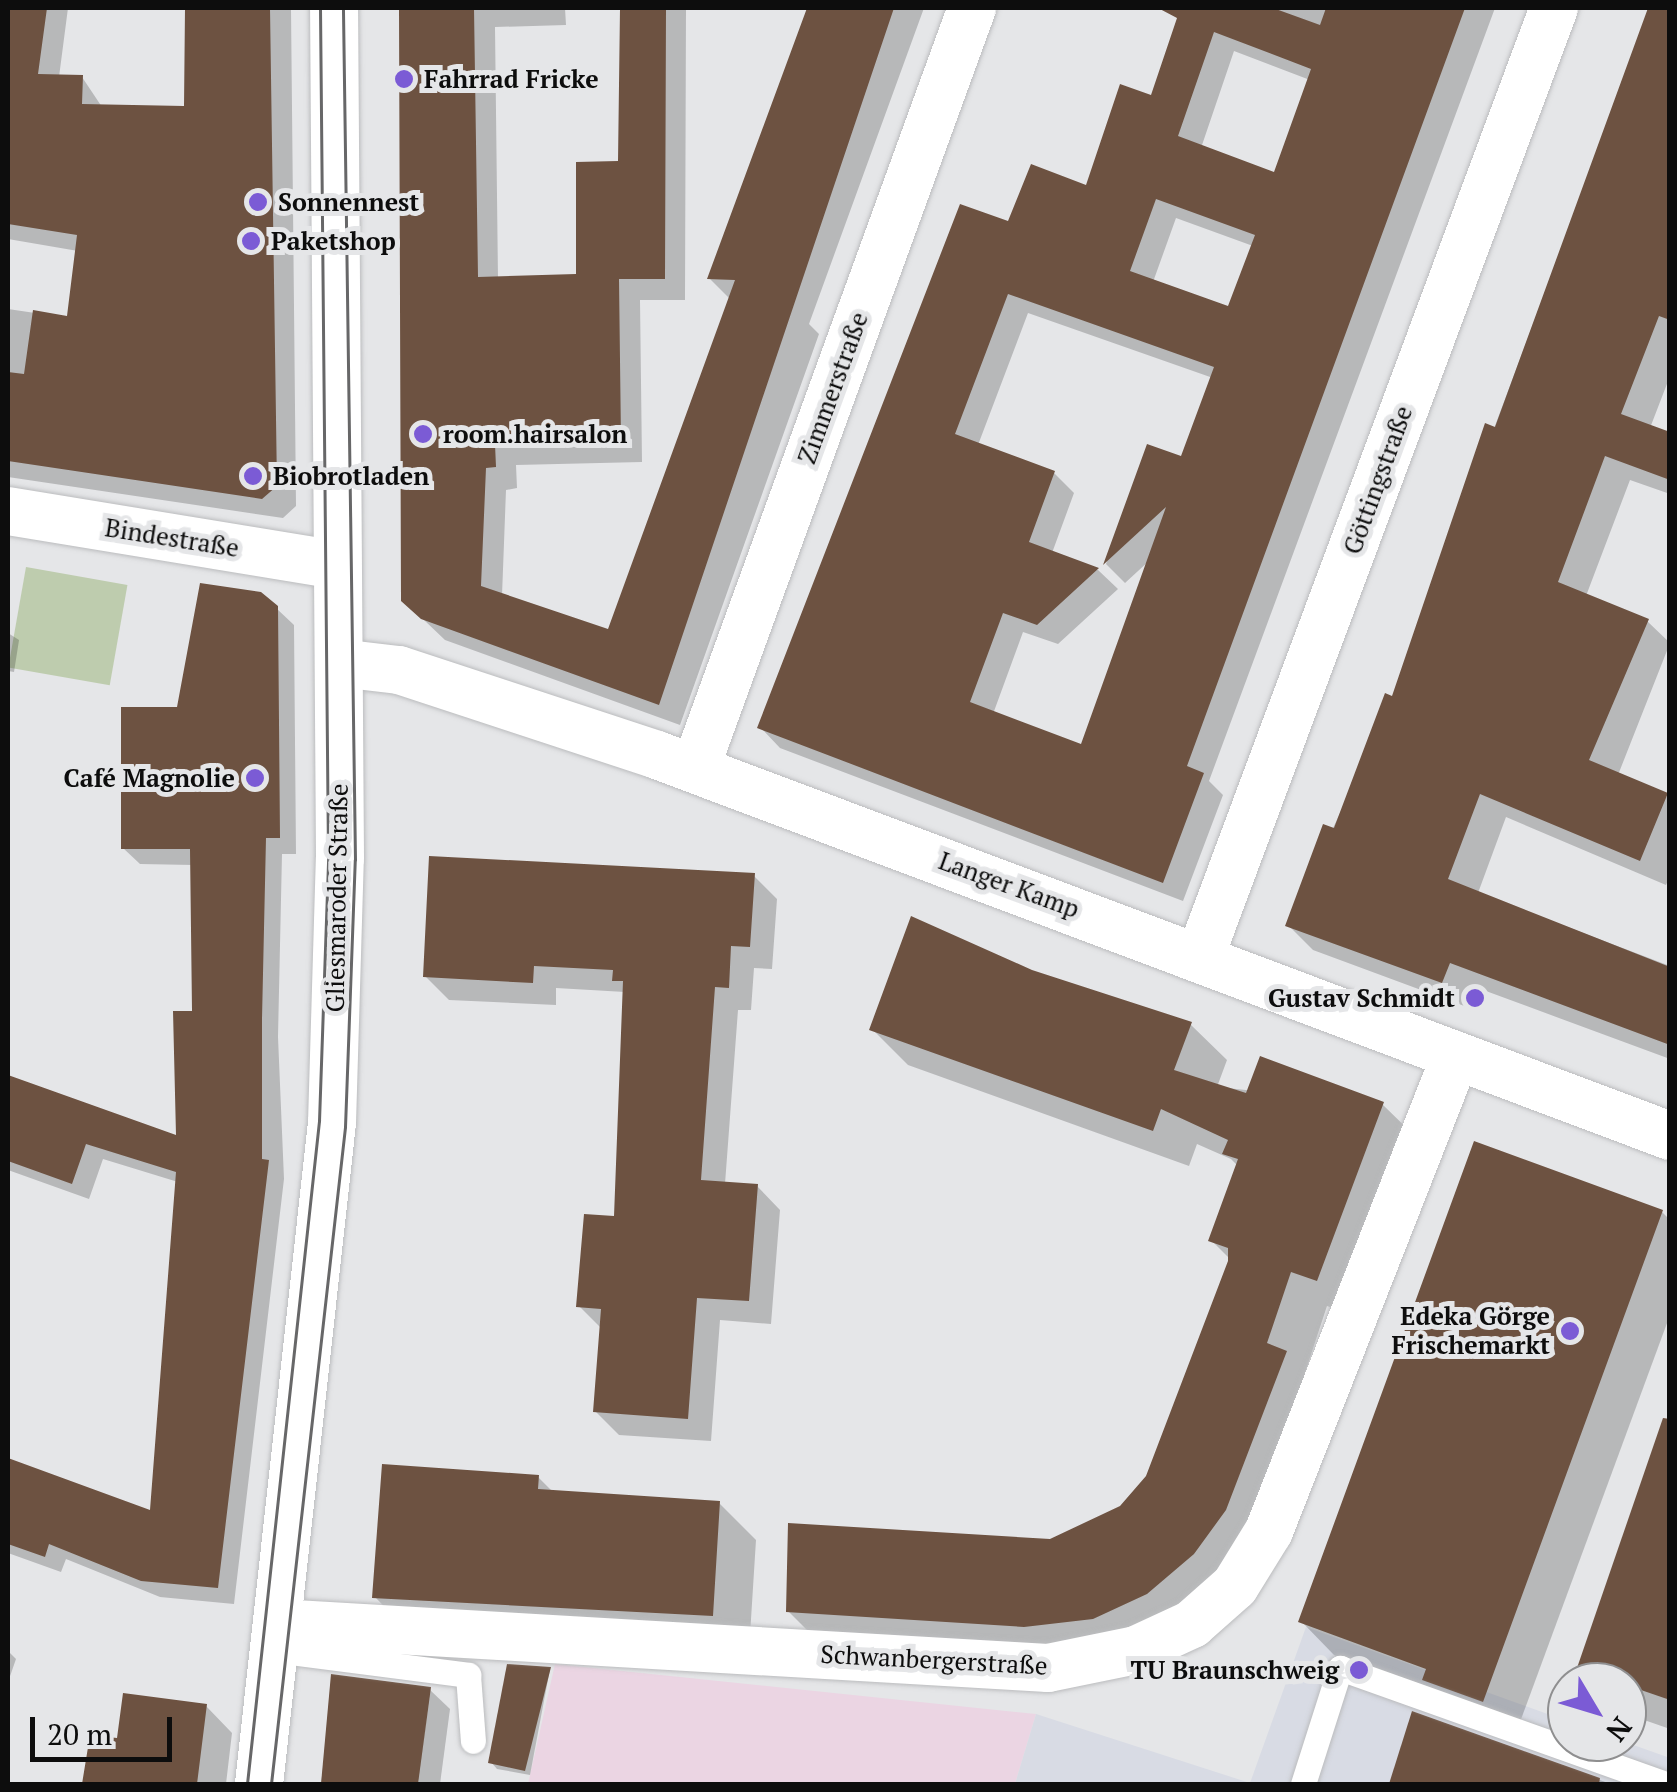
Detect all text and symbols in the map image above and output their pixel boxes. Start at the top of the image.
place label: Fahrrad Fricke [424,64,599,94]
marker: Fahrrad Fricke [393,68,415,90]
place label: Sonnennest [278,187,419,217]
marker: Sonnennest [247,191,269,213]
place label: Paketshop [271,226,396,256]
marker: Paketshop [240,230,262,252]
street label: Zimmerstraße [792,308,874,468]
street label: Göttingstraße [1337,402,1419,558]
place label: room.hairsalon [443,419,627,449]
marker: room.hairsalon [412,423,434,445]
place label: Biobrotladen [273,461,429,491]
marker: Biobrotladen [242,465,264,487]
street label: Bindestraße [103,513,241,563]
place label: Café Magnolie [63,763,235,793]
marker: Café Magnolie [244,767,266,789]
street label: Gliesmaroder Straße [320,783,354,1013]
street label: Langer Kamp [935,846,1083,924]
place label: Gustav Schmidt [1268,983,1455,1013]
marker: Gustav Schmidt [1464,987,1486,1009]
place label: Edeka Görge Frischemarkt [1391,1302,1550,1361]
marker: Edeka Görge Frischemarkt [1559,1320,1581,1342]
street label: Schwanbergerstraße [820,1639,1048,1681]
place label: TU Braunschweig [1131,1655,1339,1685]
marker: TU Braunschweig [1348,1659,1370,1681]
north arrow [1547,1662,1647,1762]
scale bar [35,1697,178,1759]
text: N [1598,1710,1641,1749]
text: 20 m [47,1714,112,1754]

